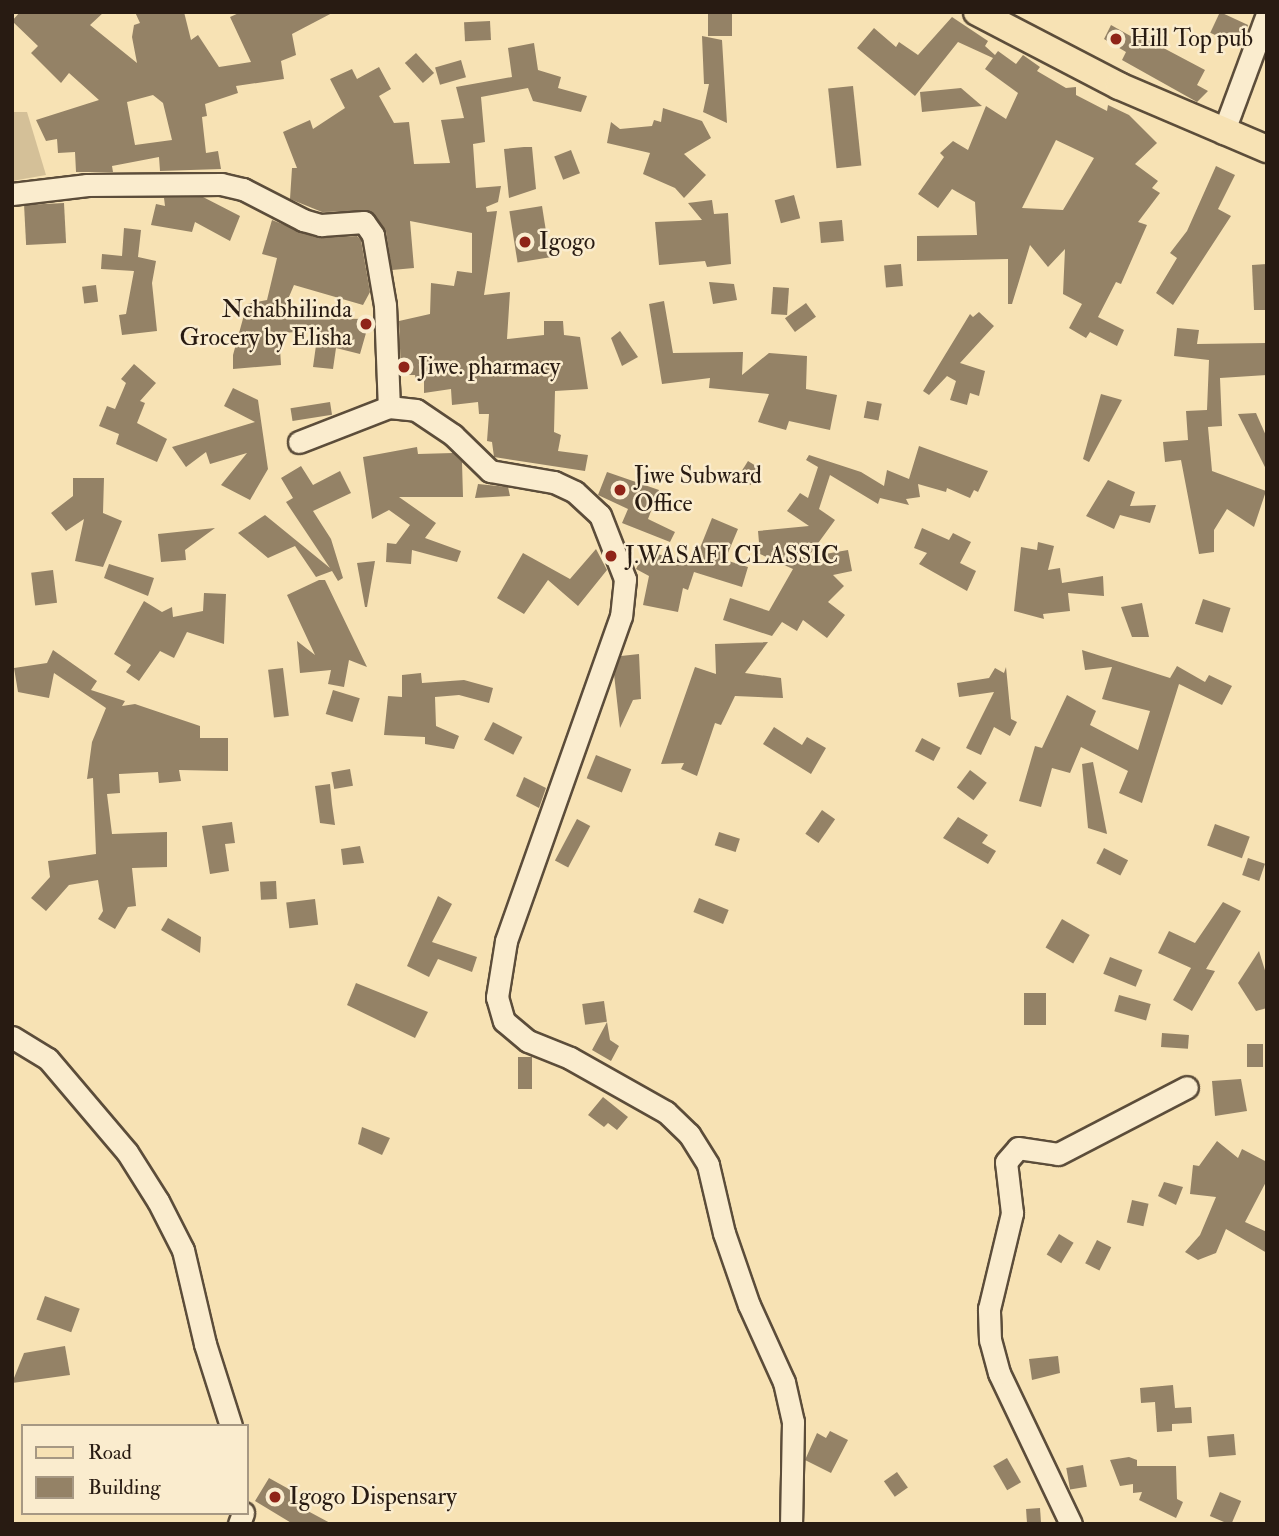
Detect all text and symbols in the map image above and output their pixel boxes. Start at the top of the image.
place label: Hill Top pub [1130,25,1253,53]
marker: Hill Top pub [1108,31,1124,47]
place label: Igogo [539,228,595,256]
marker: Igogo [517,234,533,250]
place label: Nchabhilinda Grocery by Elisha [179,296,352,352]
marker: Nchabhilinda Grocery by Elisha [358,316,374,332]
place label: Jiwe. pharmacy [418,353,560,381]
marker: Jiwe. pharmacy [396,359,412,375]
place label: Jiwe Subward Office [634,462,762,518]
marker: Jiwe Subward Office [612,482,628,498]
place label: J.WASAFI CLASSIC [625,542,838,570]
marker: J.WASAFI CLASSIC [603,548,619,564]
legend [21,1424,248,1515]
text: Road [88,1439,132,1466]
text: Building [88,1474,161,1501]
place label: Igogo Dispensary [289,1483,457,1511]
marker: Igogo Dispensary [267,1489,283,1505]

